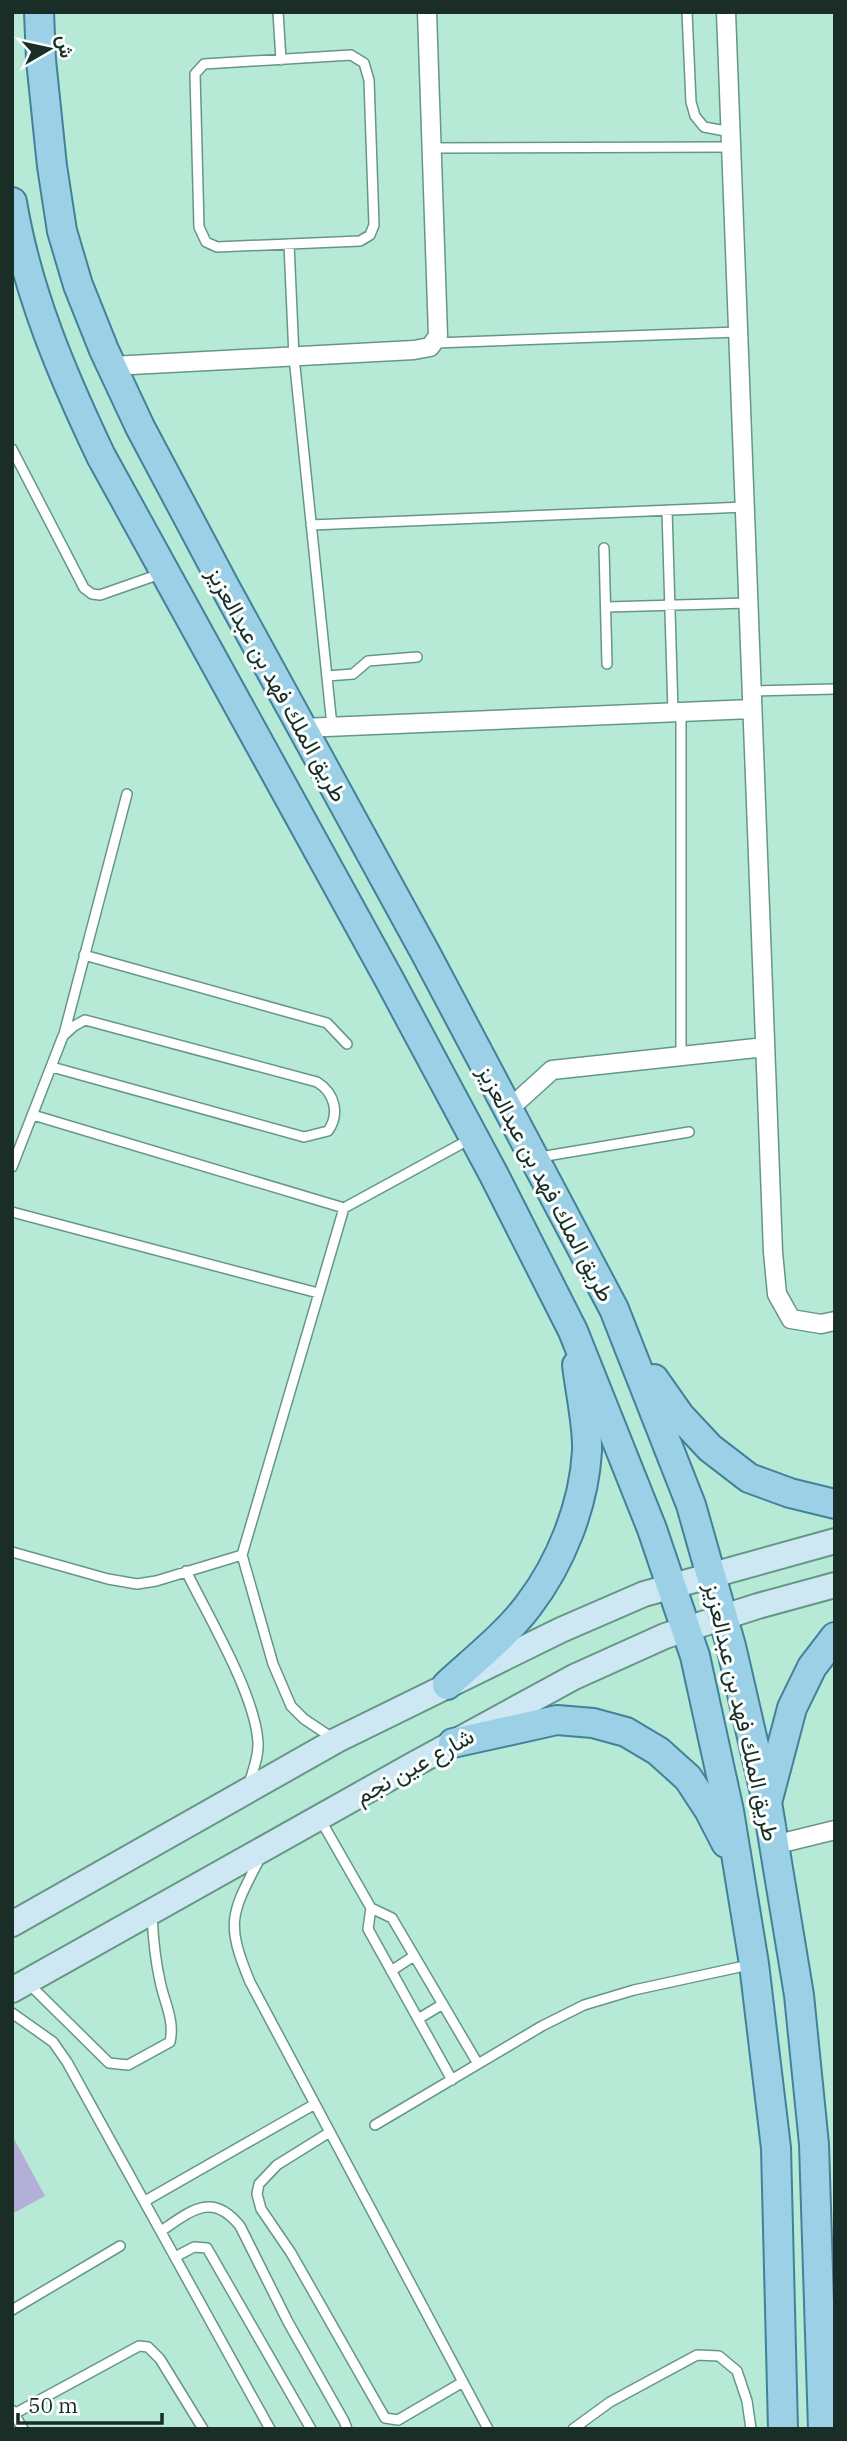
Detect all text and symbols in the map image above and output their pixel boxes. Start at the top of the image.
north arrow [14,14,84,84]
text: ش [52,33,79,60]
street label: طريق الملك فهد بن عبدالعزيز [200,560,355,807]
street label: طريق الملك فهد بن عبدالعزيز [470,1058,622,1307]
street label: طريق الملك فهد بن عبدالعزيز [697,1579,787,1844]
street label: شارع عين نجم [349,1720,480,1812]
scale bar [18,2382,161,2426]
text: 50 m [28,2391,78,2419]

